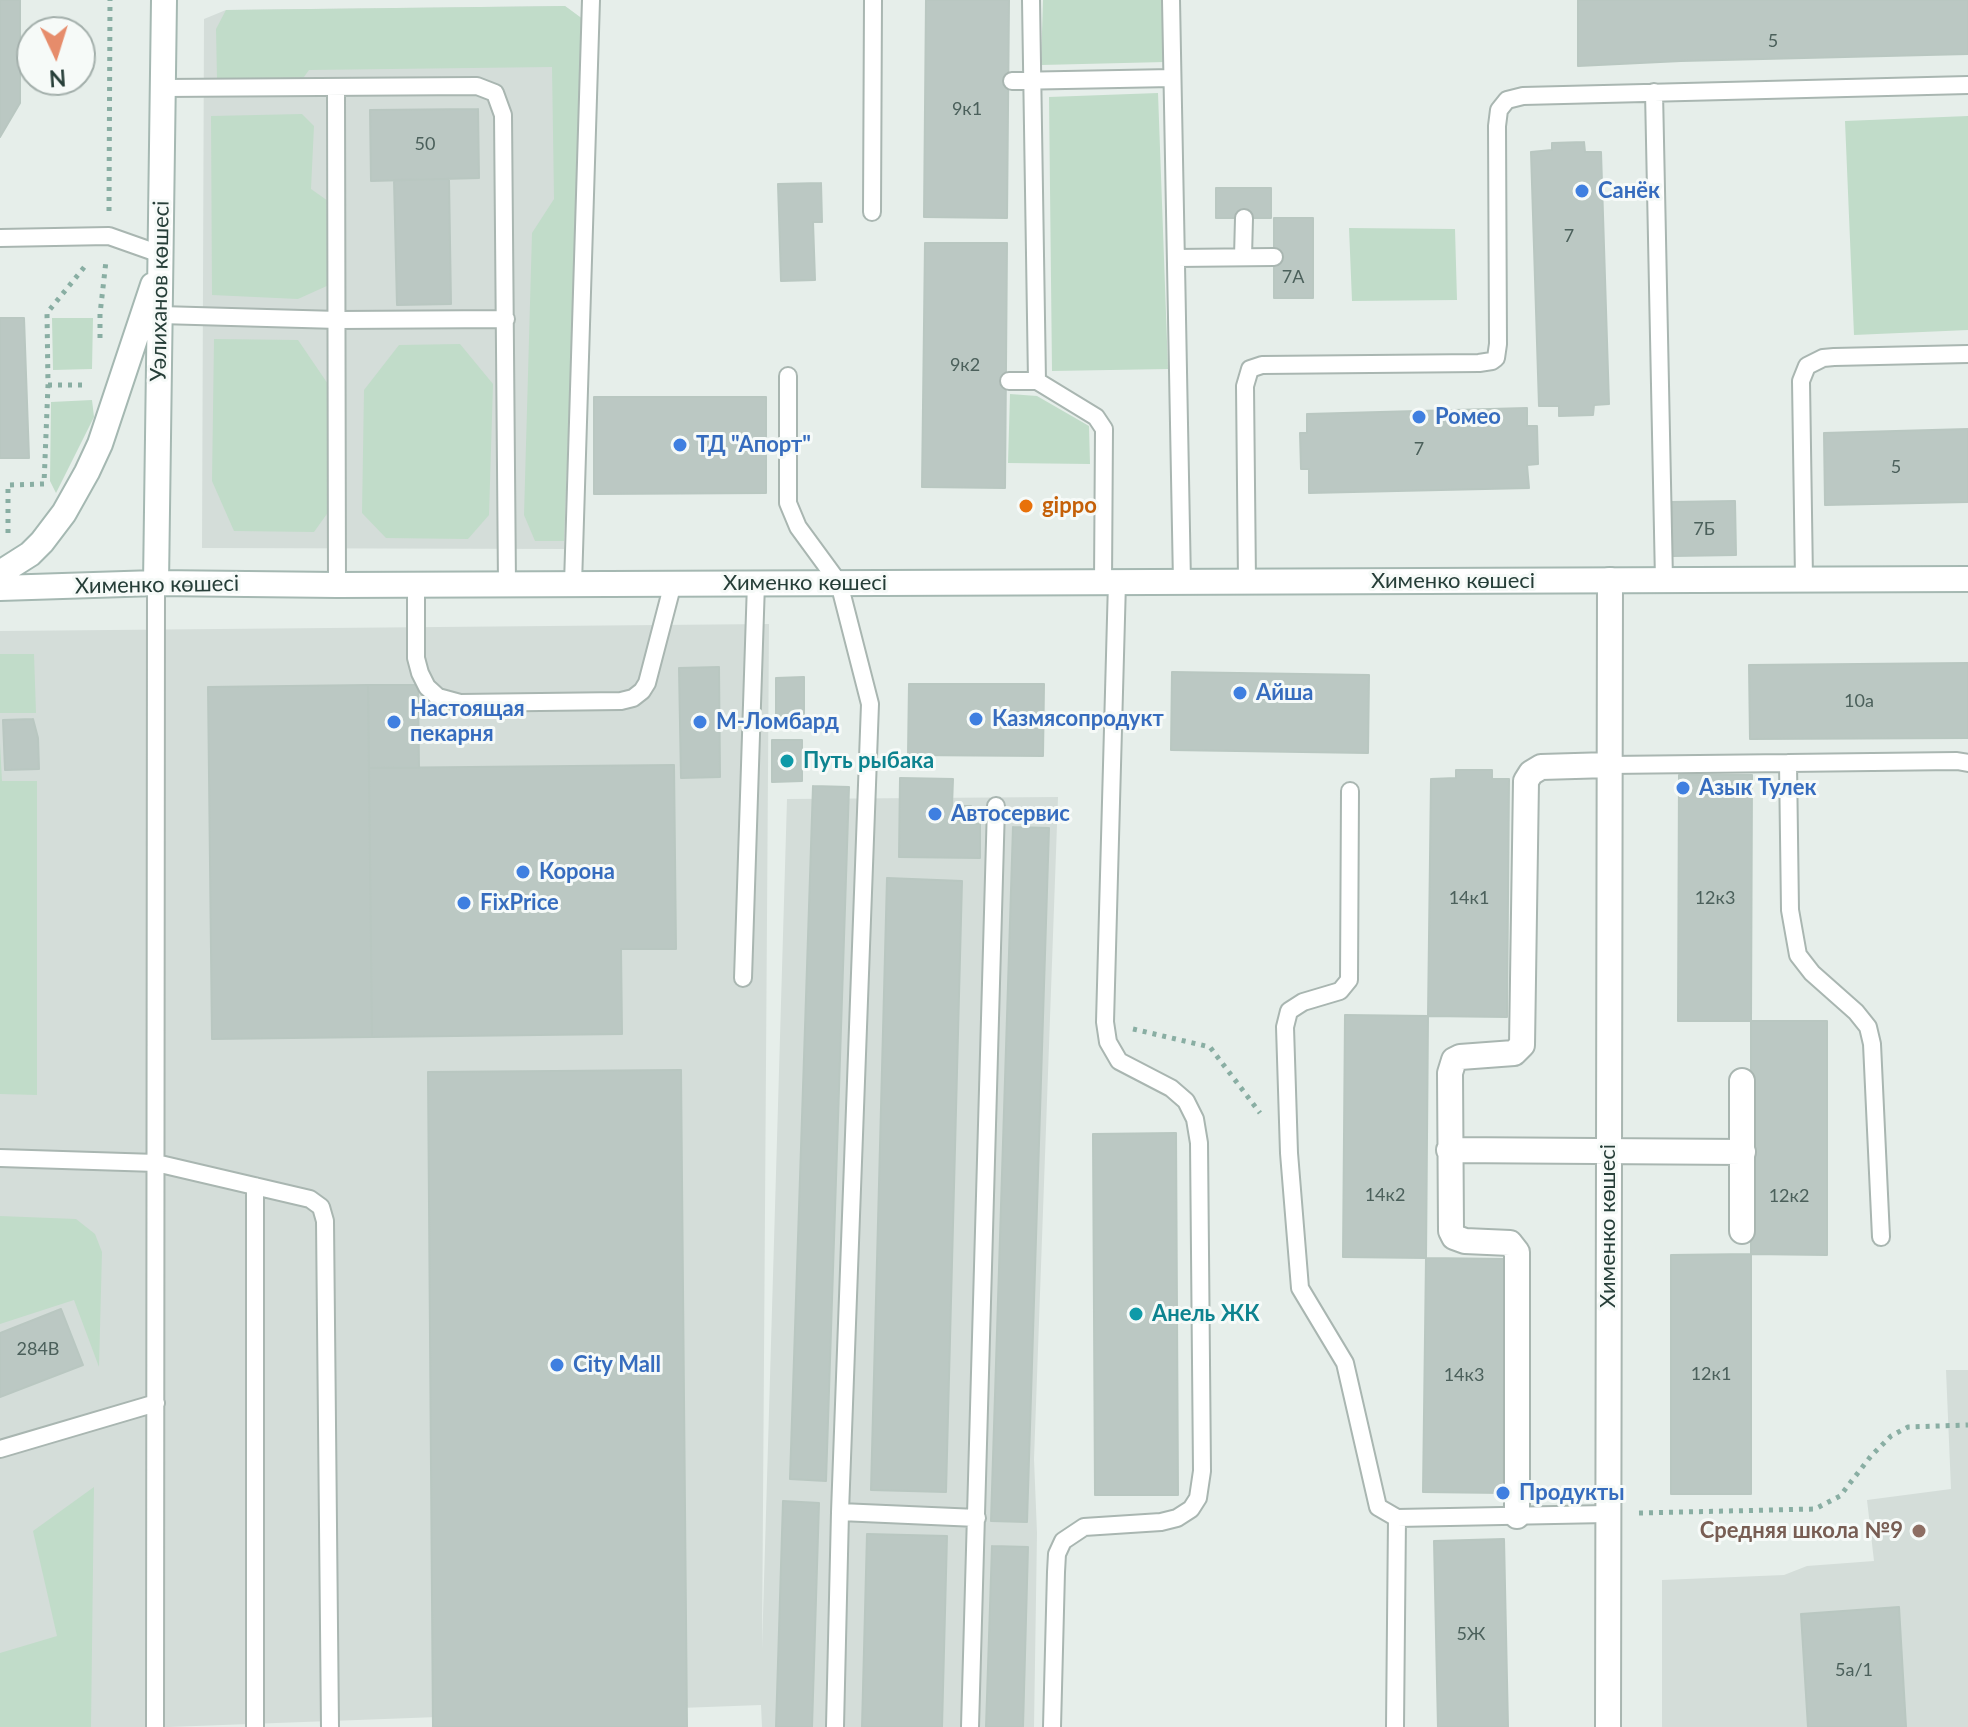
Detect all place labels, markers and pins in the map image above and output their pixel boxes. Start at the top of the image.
place label: Санёк [1598,178,1660,204]
marker: Санёк [1573,182,1591,200]
place label: Ромео [1435,404,1501,430]
marker: Ромео [1410,408,1428,426]
place label: ТД "Апорт" [696,432,811,458]
marker: ТД "Апорт" [671,436,689,454]
place label: gippo [1042,493,1097,519]
marker: gippo [1017,497,1035,515]
place label: Айша [1256,680,1313,706]
marker: Айша [1231,684,1249,702]
place label: Настоящая пекарня [410,696,525,748]
place label: Казмясопродукт [992,706,1164,732]
place label: М-Ломбард [716,709,839,735]
marker: Казмясопродукт [967,710,985,728]
marker: Настоящая пекарня [385,713,403,731]
marker: М-Ломбард [691,713,709,731]
place label: Путь рыбака [803,748,934,774]
marker: Путь рыбака [778,752,796,770]
place label: Азык Тулек [1699,775,1816,801]
marker: Азык Тулек [1674,779,1692,797]
place label: Автосервис [951,801,1070,827]
marker: Автосервис [926,805,944,823]
place label: Корона [539,859,615,885]
marker: Корона [514,863,532,881]
place label: FixPrice [480,890,559,916]
marker: FixPrice [455,894,473,912]
place label: Анель ЖК [1152,1301,1259,1327]
marker: Анель ЖК [1127,1305,1145,1323]
place label: City Mall [573,1352,661,1378]
marker: City Mall [548,1356,566,1374]
place label: Продукты [1519,1480,1625,1506]
marker: Продукты [1494,1484,1512,1502]
place label: Средняя школа №9 [1700,1518,1903,1544]
marker: Средняя школа №9 [1910,1522,1928,1540]

